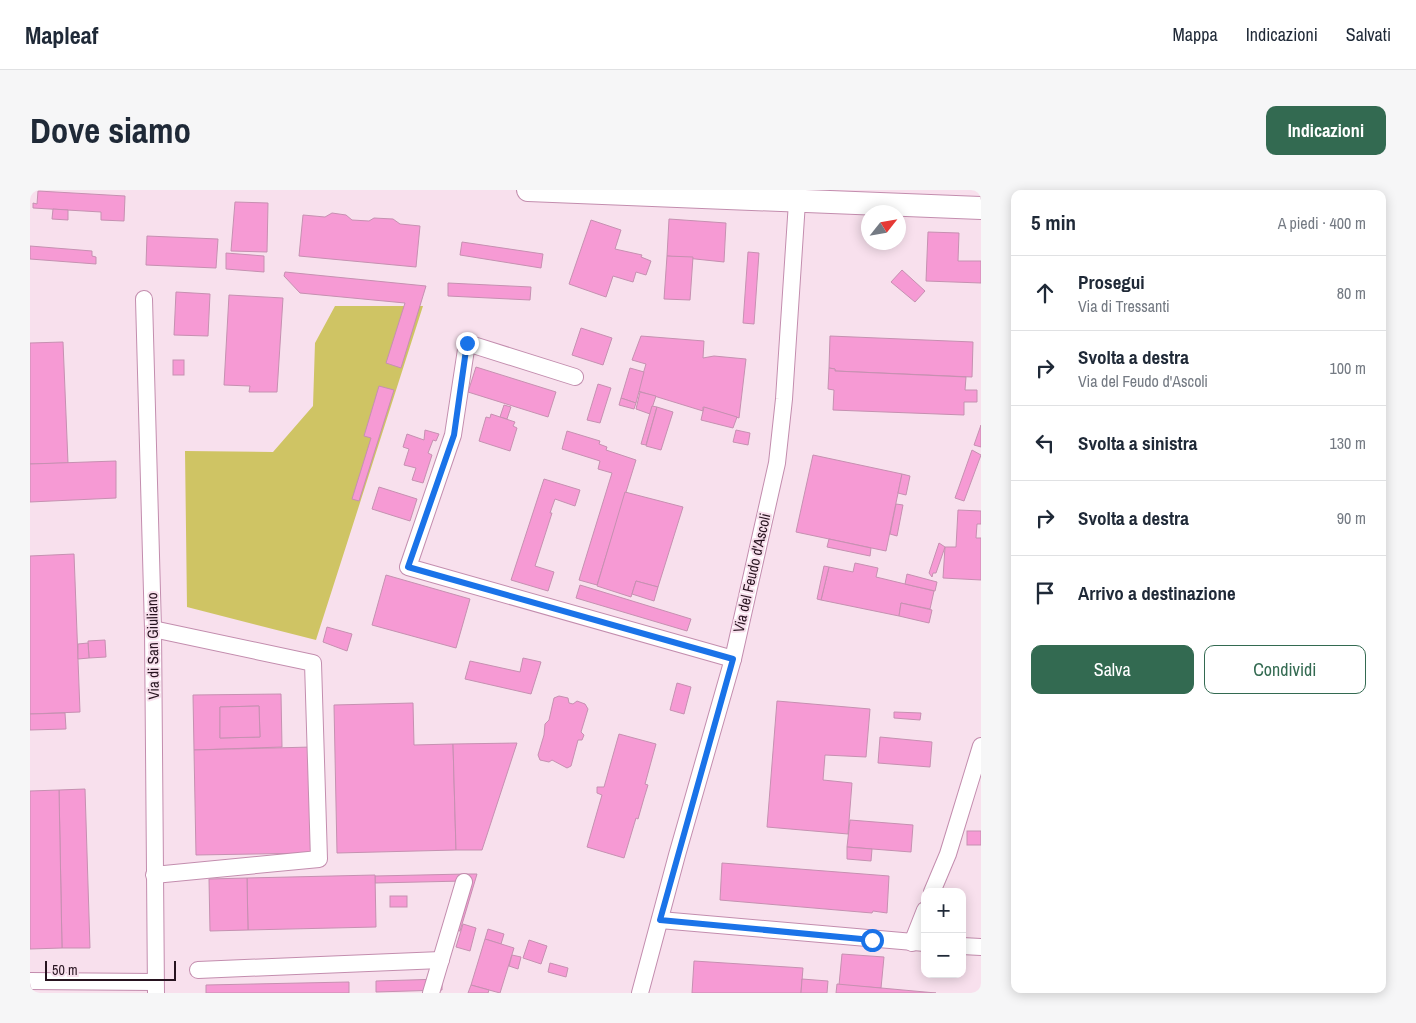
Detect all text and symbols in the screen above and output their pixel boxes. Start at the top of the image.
text: Mapleaf [25,19,98,51]
text: Mappa [1173,22,1218,47]
text: Indicazioni [1246,22,1318,47]
text: Salvati [1346,22,1391,47]
button: Indicazioni [1266,106,1386,155]
text: Dove siamo [30,107,191,154]
north arrow [861,205,906,250]
text: 5 min [1031,208,1076,237]
text: A piedi · 400 m [1278,212,1366,234]
text: Prosegui [1078,269,1145,295]
icon: ahead [1031,279,1059,307]
text: 80 m [1337,282,1366,304]
text: Via di Tressanti [1078,295,1170,317]
route end [456,332,479,355]
text: Svolta a destra [1078,344,1189,370]
icon: right [1031,354,1059,382]
text: 100 m [1330,357,1366,379]
text: Via del Feudo d'Ascoli [1078,370,1208,392]
icon: left [1031,429,1059,457]
text: Svolta a sinistra [1078,430,1198,456]
text: 130 m [1330,432,1366,454]
icon: right [1031,504,1059,532]
text: Svolta a destra [1078,505,1189,531]
text: 90 m [1337,507,1366,529]
street label: Via del Feudo d'Ascoli [728,511,775,635]
icon: arrive [1031,579,1059,607]
text: Arrivo a destinazione [1078,580,1236,606]
street label: Via di San Giuliano [141,592,164,700]
button: Salva [1031,645,1194,694]
button: Condividi [1204,645,1366,694]
map controls [921,888,966,978]
button: + [921,888,966,933]
route start [861,929,884,952]
button: − [921,933,966,978]
scale bar [45,958,176,981]
text: 50 m [52,961,78,979]

